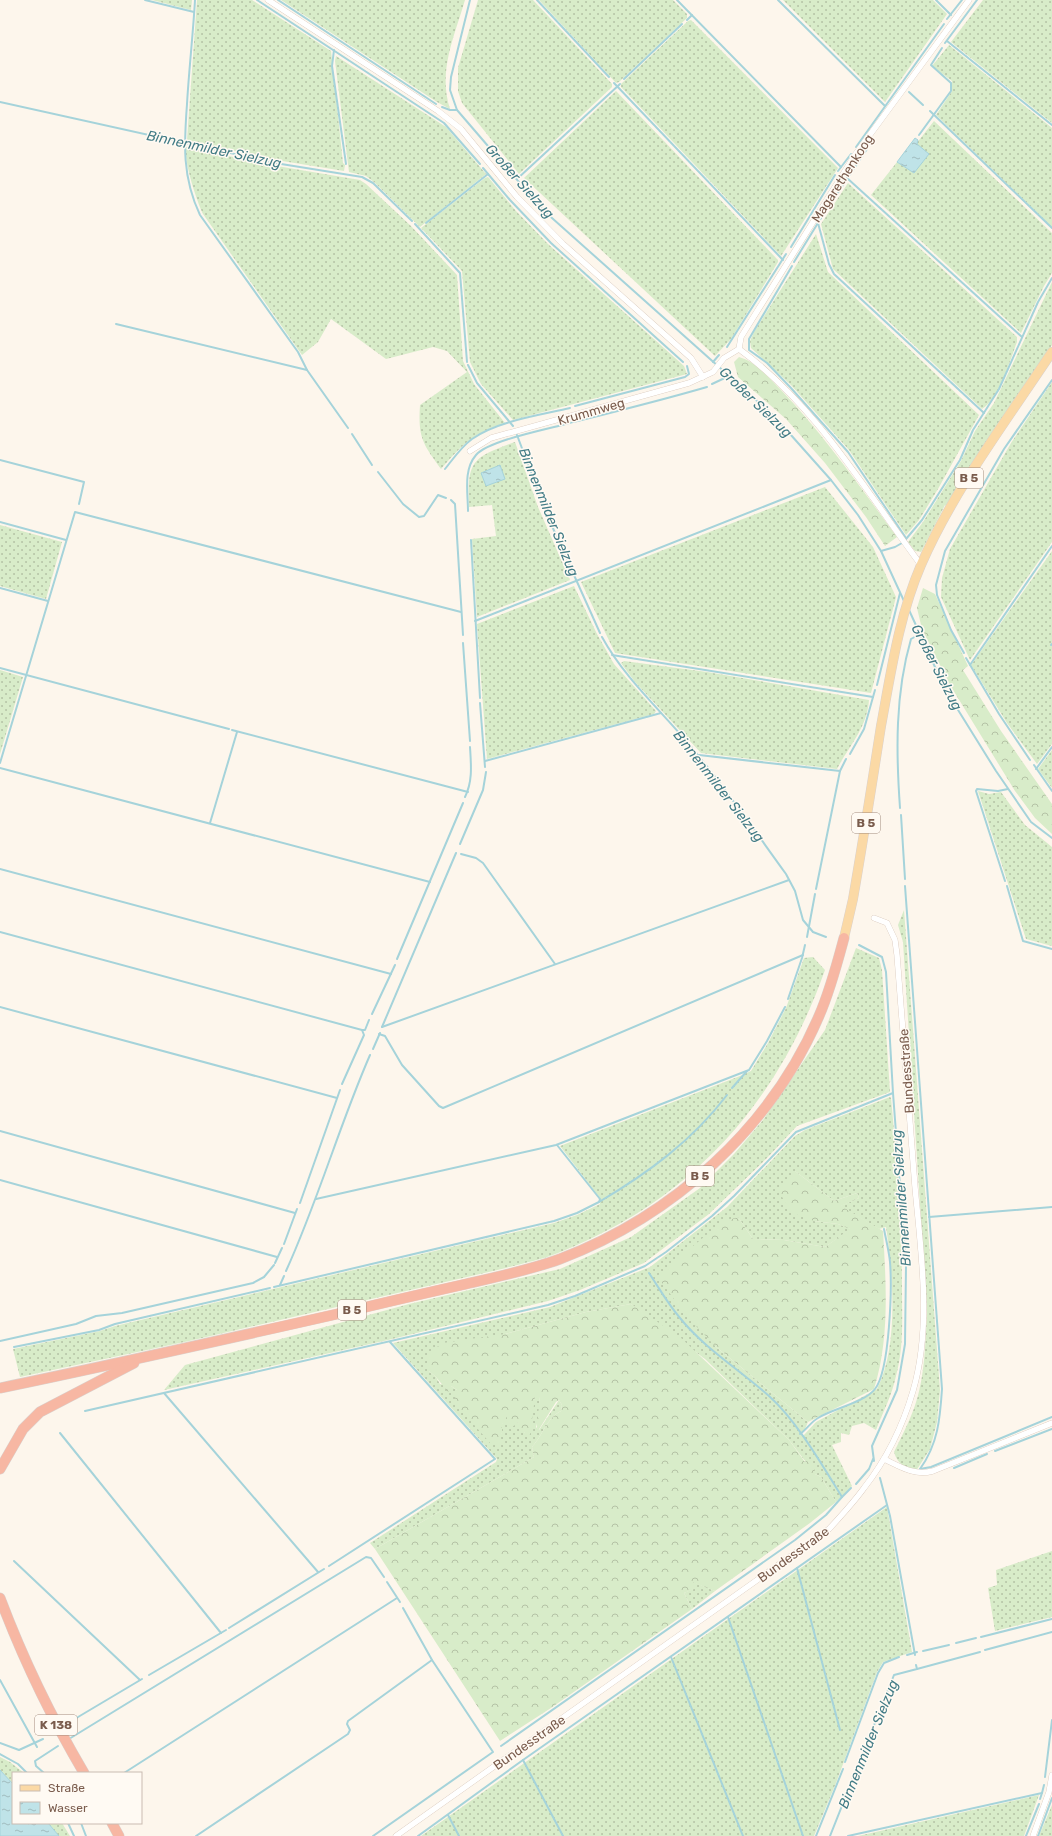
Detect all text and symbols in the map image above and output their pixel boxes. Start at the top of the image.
water label: Binnenmilder Sielzug [145,127,283,172]
street label: Magarethenkoog [808,132,877,226]
water label: Großer Sielzug [482,141,558,222]
water label: Großer Sielzug [716,363,796,441]
street label: Krummweg [556,395,627,429]
water label: Binnenmilder Sielzug [515,445,582,579]
road number: B 5 [955,468,983,488]
water label: Großer Sielzug [908,621,966,713]
water label: Binnenmilder Sielzug [670,727,768,846]
road number: B 5 [852,813,880,833]
street label: Bundesstraße [896,1028,917,1114]
water label: Binnenmilder Sielzug [888,1129,915,1267]
road number: B 5 [686,1166,714,1186]
road number: B 5 [338,1300,366,1320]
street label: Bundesstraße [755,1523,832,1585]
water label: Binnenmilder Sielzug [835,1677,902,1811]
street label: Bundesstraße [490,1712,568,1773]
road number: K 138 [35,1715,77,1735]
legend [12,1772,142,1824]
text: Straße [48,1781,85,1795]
text: Wasser [48,1801,88,1815]

